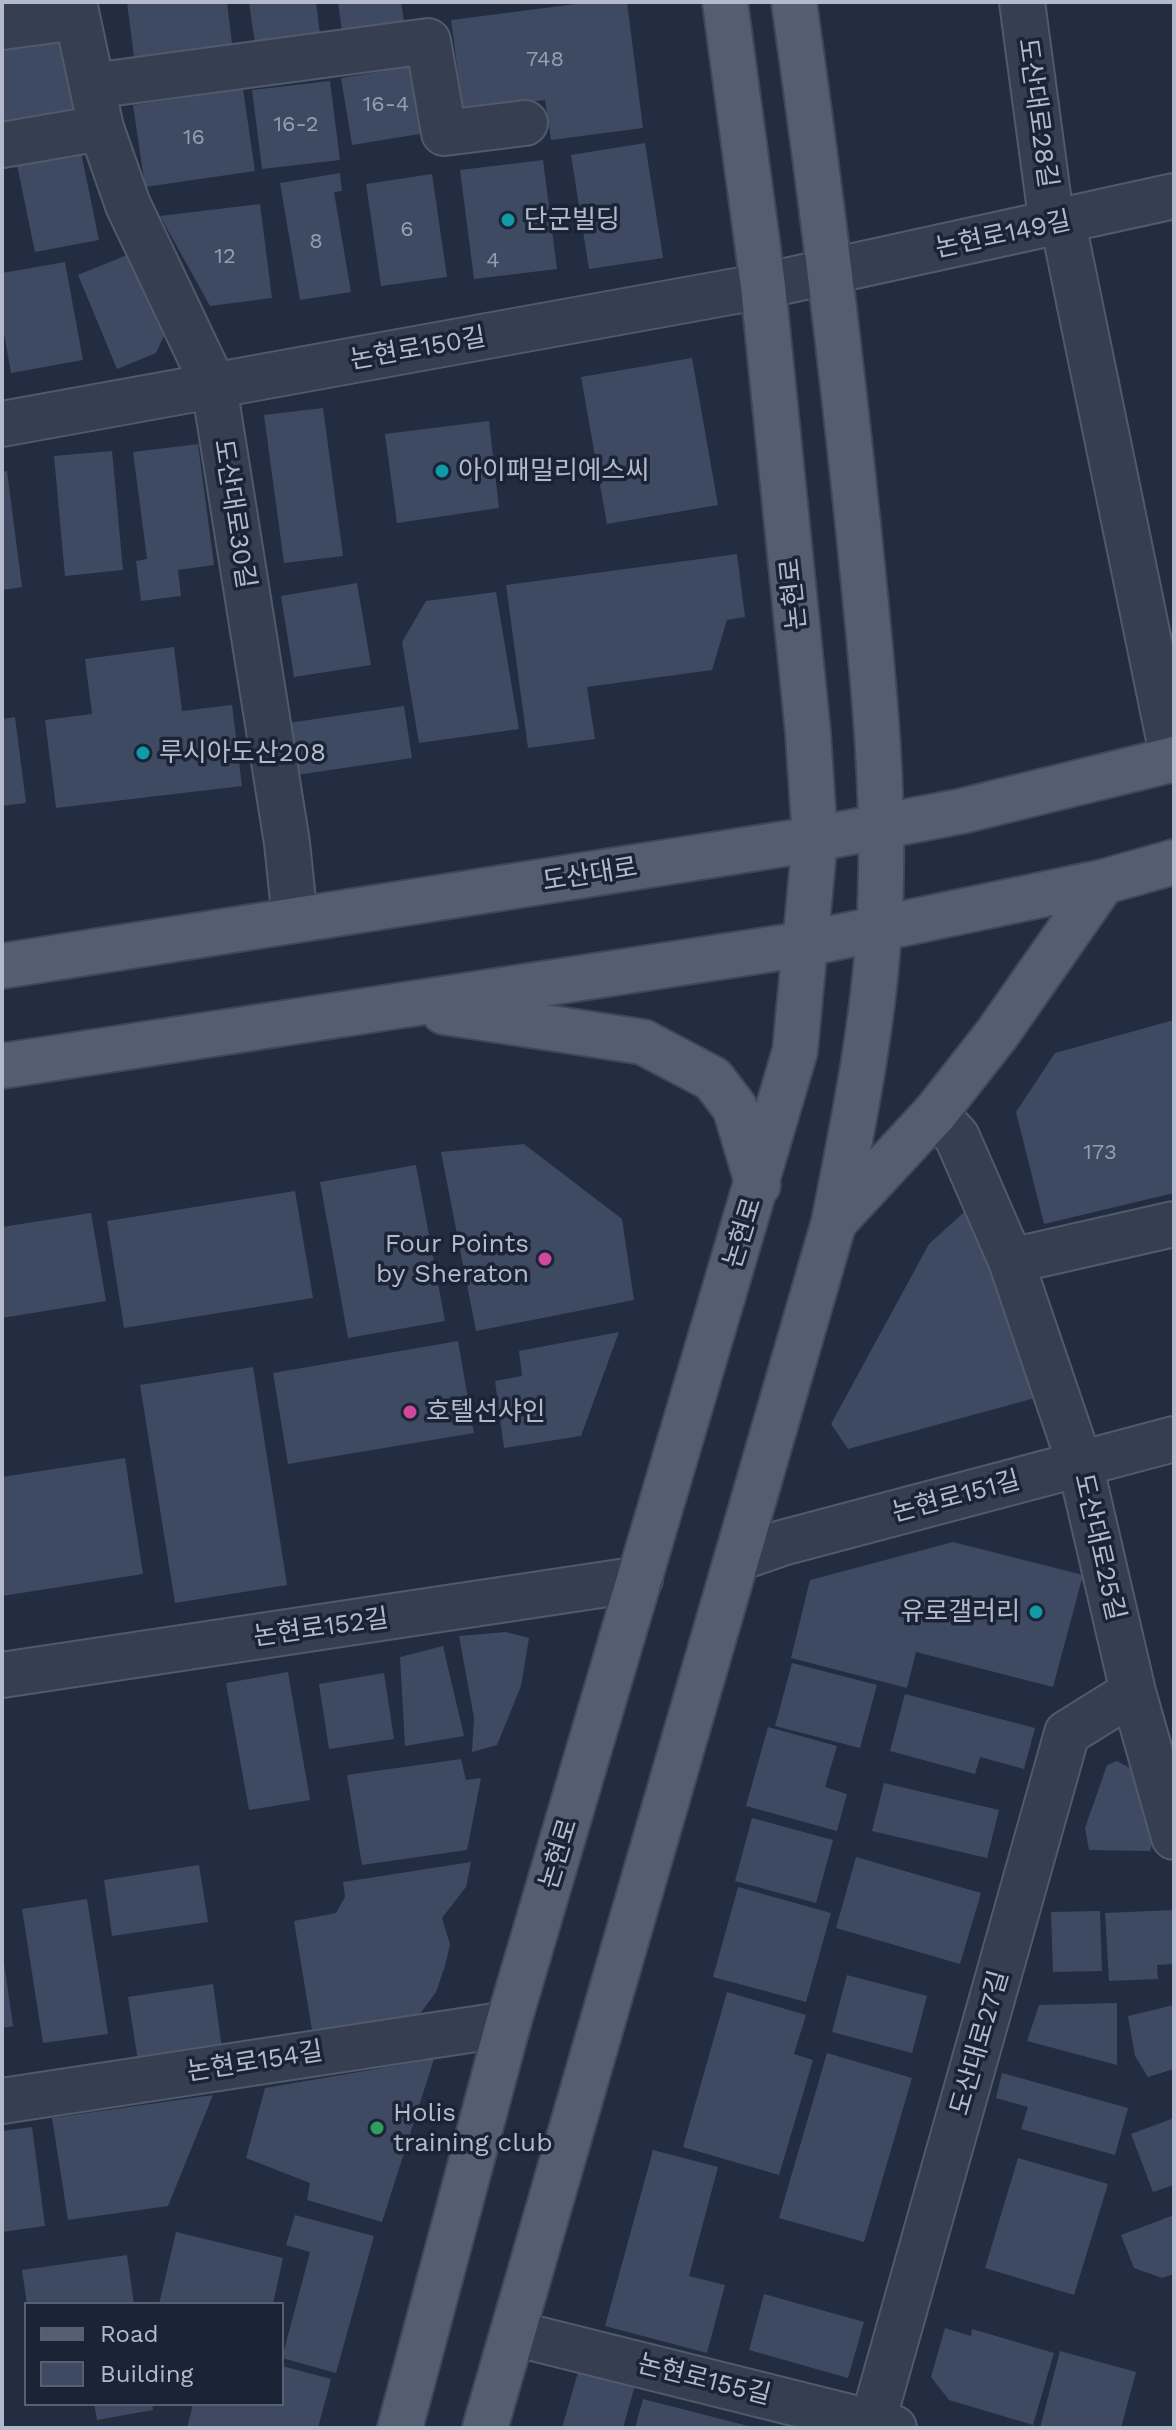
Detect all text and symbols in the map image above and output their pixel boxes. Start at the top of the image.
street label: 도산대로28길 [1011,36,1063,190]
house number: 748 [526,47,564,73]
house number: 16-4 [363,92,409,118]
house number: 16-2 [273,112,319,138]
house number: 16 [183,125,205,151]
place label: 단군빌딩 [524,204,620,236]
street label: 논현로149길 [932,205,1074,265]
marker: 단군빌딩 [499,211,517,229]
house number: 6 [400,217,414,243]
house number: 8 [309,229,323,255]
house number: 12 [214,244,236,270]
house number: 4 [486,248,500,274]
street label: 논현로150길 [348,322,488,376]
street label: 도산대로30길 [207,437,261,591]
place label: 아이패밀리에스씨 [458,455,649,487]
marker: 아이패밀리에스씨 [433,462,451,480]
street label: 논현로 [775,557,813,631]
place label: 루시아도산208 [159,737,326,769]
marker: 루시아도산208 [134,744,152,762]
street label: 도산대로 [540,852,640,898]
house number: 173 [1083,1140,1117,1166]
street label: 논현로 [718,1194,768,1272]
place label: Four Points by Sheraton [376,1228,529,1290]
marker: Four Points by Sheraton [536,1250,554,1268]
place label: 호텔선샤인 [426,1396,546,1428]
marker: 호텔선샤인 [401,1403,419,1421]
street label: 논현로151길 [889,1465,1023,1529]
street label: 도산대로25길 [1067,1470,1131,1624]
place label: 유로갤러리 [900,1596,1020,1628]
street label: 논현로152길 [251,1603,391,1653]
marker: 유로갤러리 [1027,1603,1045,1621]
street label: 논현로 [534,1815,584,1893]
street label: 도산대로27길 [944,1967,1016,2119]
street label: 논현로154길 [185,2036,325,2088]
place label: Holis training club [393,2097,552,2158]
marker: Holis training club [368,2119,386,2137]
legend [24,2302,284,2406]
text: Road [100,2320,159,2348]
street label: 논현로155길 [634,2348,774,2412]
text: Building [100,2360,193,2388]

